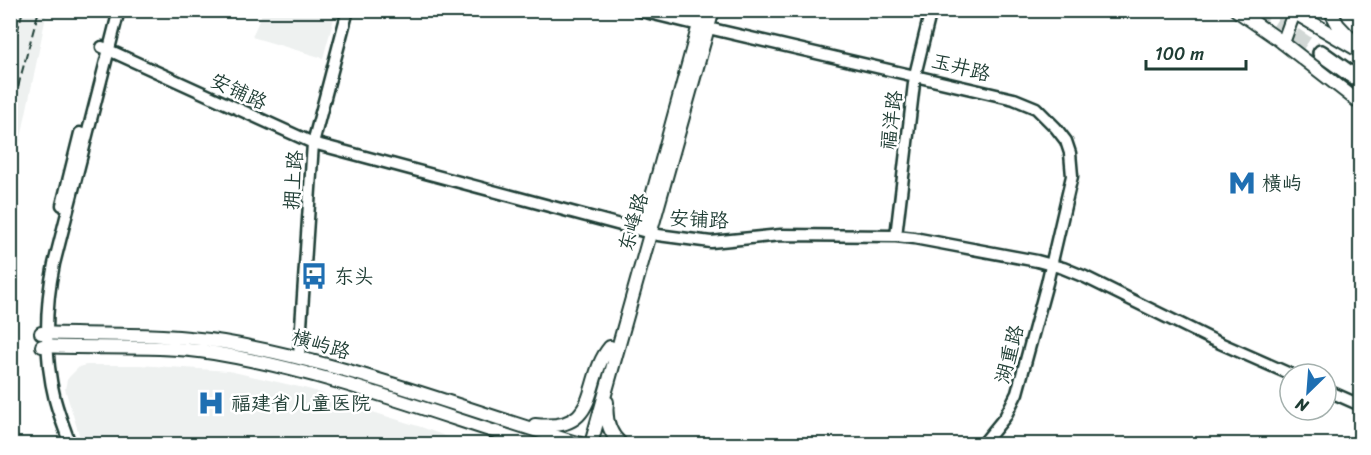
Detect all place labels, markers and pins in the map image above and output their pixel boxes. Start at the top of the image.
place label: 横屿 [1262,166,1302,201]
metro station icon: 横屿 [1227,168,1257,198]
place label: 东头 [334,259,374,294]
bus stop icon: 东头 [299,261,329,291]
place label: 福建省儿童医院 [231,386,371,421]
hospital icon: 福建省儿童医院 [196,388,226,418]

